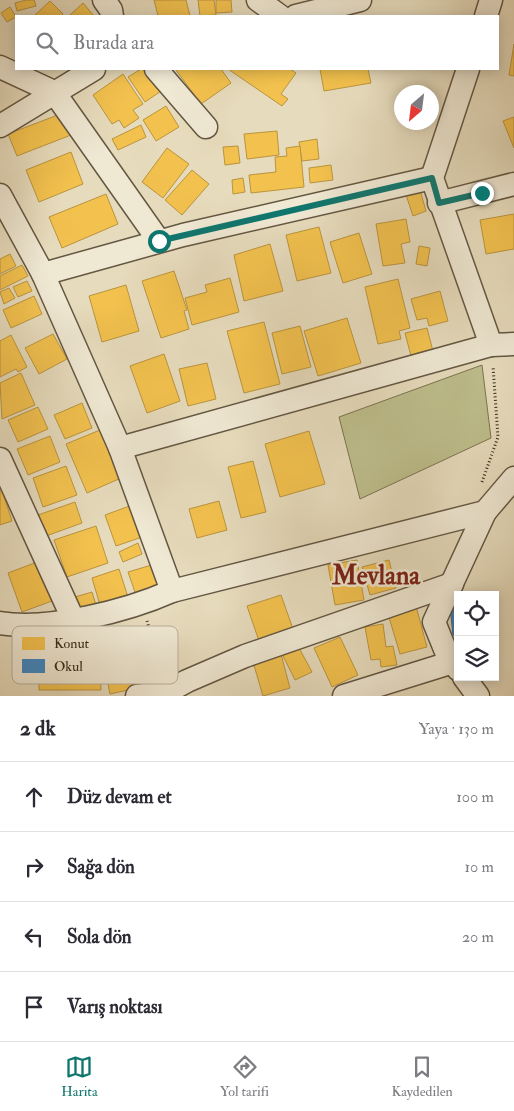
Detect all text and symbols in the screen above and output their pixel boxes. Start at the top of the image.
search box [15,15,499,70]
icon: search [33,29,61,57]
text: Burada ara [73,31,154,55]
north arrow [394,85,439,130]
route end [471,182,494,205]
route start [148,230,171,253]
district label: Mevlana [331,560,421,592]
map controls [454,591,499,681]
button: locate [454,591,499,636]
legend [12,626,178,684]
text: Konut [54,635,90,652]
button: layers [454,636,499,681]
text: Okul [54,658,83,675]
text: 2 dk [20,715,55,742]
text: Yaya · 130 m [419,719,494,739]
icon: ahead [20,783,48,811]
text: Düz devam et [67,785,172,809]
text: 100 m [456,787,494,807]
icon: right [20,853,48,881]
text: Sağa dön [67,855,135,879]
text: 10 m [464,857,494,877]
icon: left [20,923,48,951]
text: Sola dön [67,925,132,949]
text: 20 m [462,927,494,947]
icon: arrive [20,993,48,1021]
text: Varış noktası [67,995,163,1019]
tab: Harita [61,1053,98,1100]
tab: Yol tarifi [220,1053,269,1100]
tab: Kaydedilen [391,1053,453,1100]

